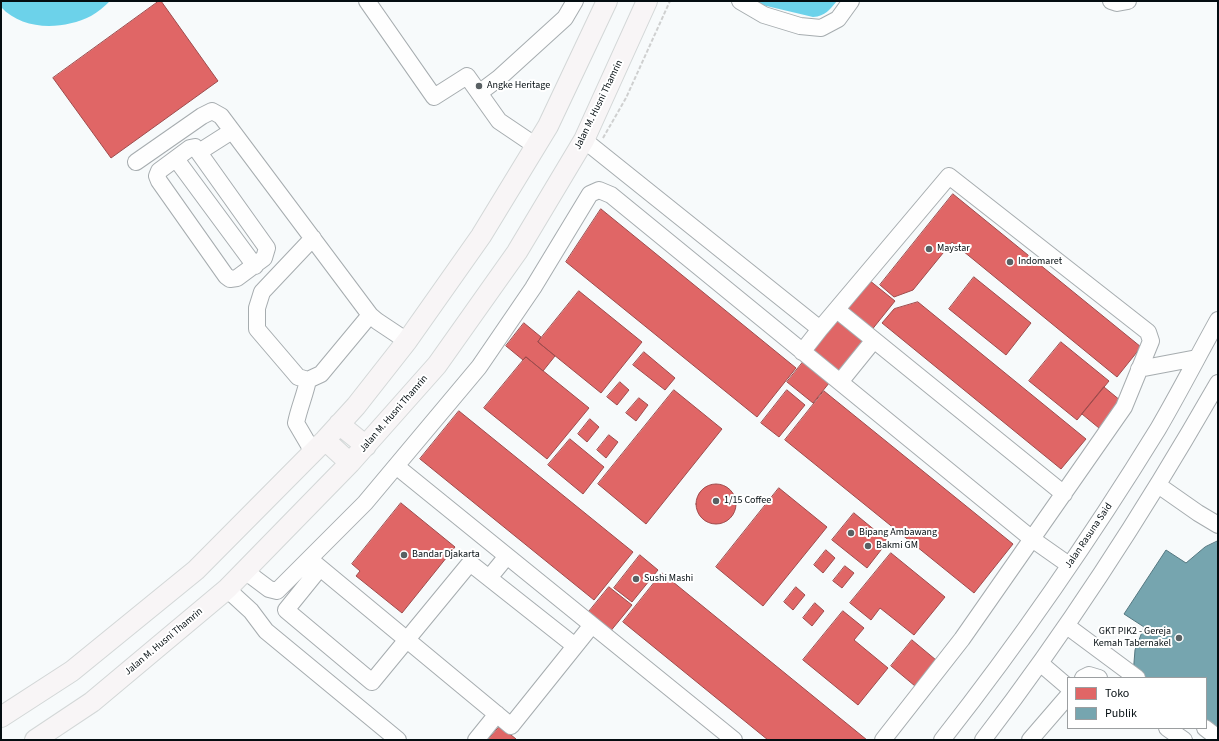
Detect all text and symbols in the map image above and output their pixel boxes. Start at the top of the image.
street label: Jalan M. Husni Thamrin [572,58,626,152]
place label: Angke Heritage [487,80,550,92]
marker: Angke Heritage [474,81,484,91]
place label: Maystar [937,243,970,255]
marker: Maystar [924,244,934,254]
place label: Indomaret [1018,256,1062,268]
marker: Indomaret [1005,257,1015,267]
street label: Jalan M. Husni Thamrin [357,373,431,455]
place label: 1/15 Coffee [724,495,771,507]
marker: 1/15 Coffee [711,496,721,506]
street label: Jalan Rasuna Said [1063,501,1115,571]
place label: Bipang Ambawang [859,527,937,539]
marker: Bipang Ambawang [846,528,856,538]
place label: Bakmi GM [876,540,918,552]
marker: Bakmi GM [863,541,873,551]
place label: Bandar Djakarta [412,549,480,561]
marker: Bandar Djakarta [399,550,409,560]
place label: Sushi Mashi [644,573,693,585]
marker: Sushi Mashi [631,574,641,584]
street label: Jalan M. Husni Thamrin [123,606,205,678]
place label: GKT PIK2 - Gereja Kemah Tabernakel [1093,626,1171,650]
marker: GKT PIK2 - Gereja Kemah Tabernakel [1174,633,1184,643]
legend [1067,677,1207,729]
text: Toko [1105,685,1129,702]
text: Publik [1105,705,1137,722]

